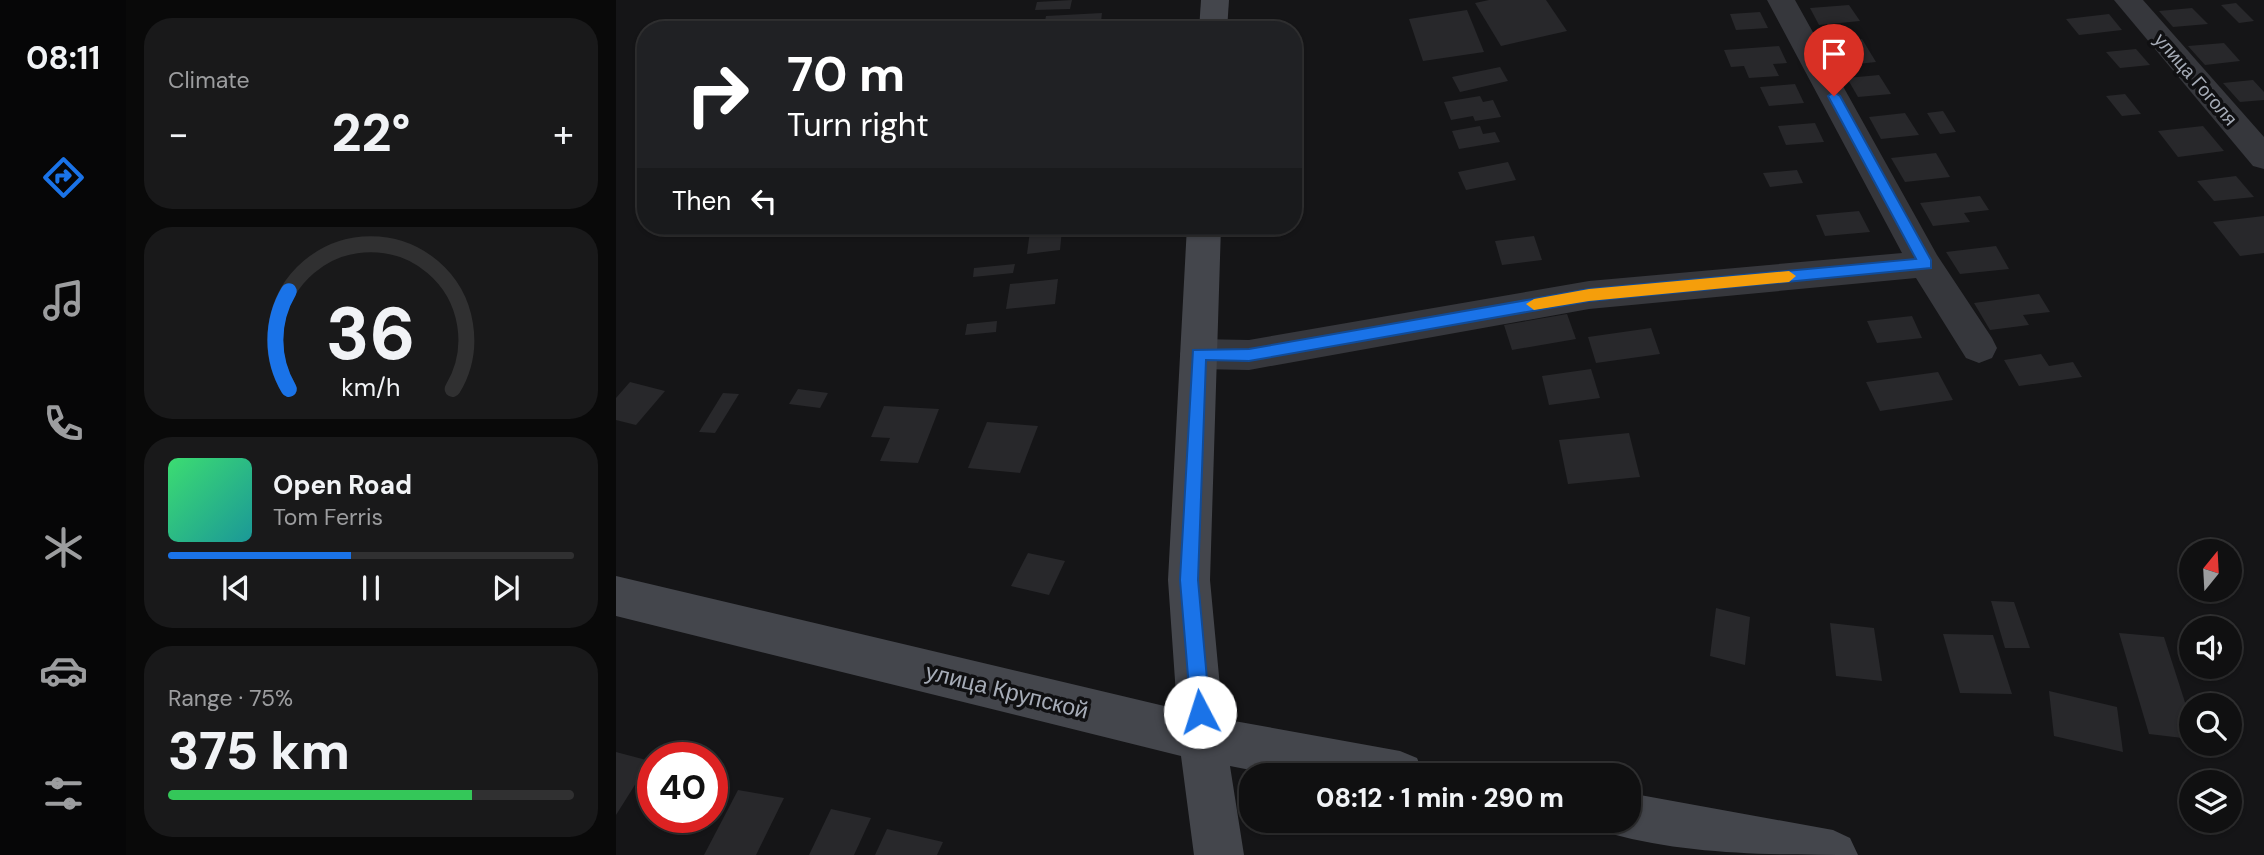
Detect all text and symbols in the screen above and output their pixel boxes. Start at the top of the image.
pin [1804,24,1864,96]
street label: улица Гоголя [2148,28,2243,131]
icon: arrive [1815,35,1853,73]
text: 08:11 [26,37,100,79]
text: 70 m [787,42,905,106]
icon: right [672,49,763,140]
text: Climate [168,65,250,95]
text: 22° [331,99,411,167]
text: Turn right [787,104,929,146]
text: − [168,109,189,159]
text: + [553,109,574,159]
icon: directions [39,153,88,202]
icon: left [745,182,783,220]
text: Then [672,184,731,218]
icon: music [39,276,88,325]
text: 36 [326,287,416,382]
text: km/h [341,371,401,404]
icon: phone [39,399,88,448]
text: Open Road [273,468,412,502]
text: Tom Ferris [273,502,383,532]
icon: climate [39,523,88,572]
north arrow [2179,539,2242,602]
map controls [2179,539,2242,833]
icon: previous [217,569,255,607]
icon: pause [352,569,390,607]
icon: next [487,569,525,607]
button: sound [2179,616,2242,679]
icon: car [39,646,88,695]
street label: улица Крупской [922,656,1092,726]
position arrow [1163,675,1237,749]
text: Range · 75% [168,683,293,713]
button: search [2179,693,2242,756]
text: 375 km [168,717,350,785]
speed limit sign: 40 [637,742,728,833]
icon: filters [39,769,88,818]
button: layers [2179,770,2242,833]
text: 08:12 · 1 min · 290 m [1316,781,1564,815]

